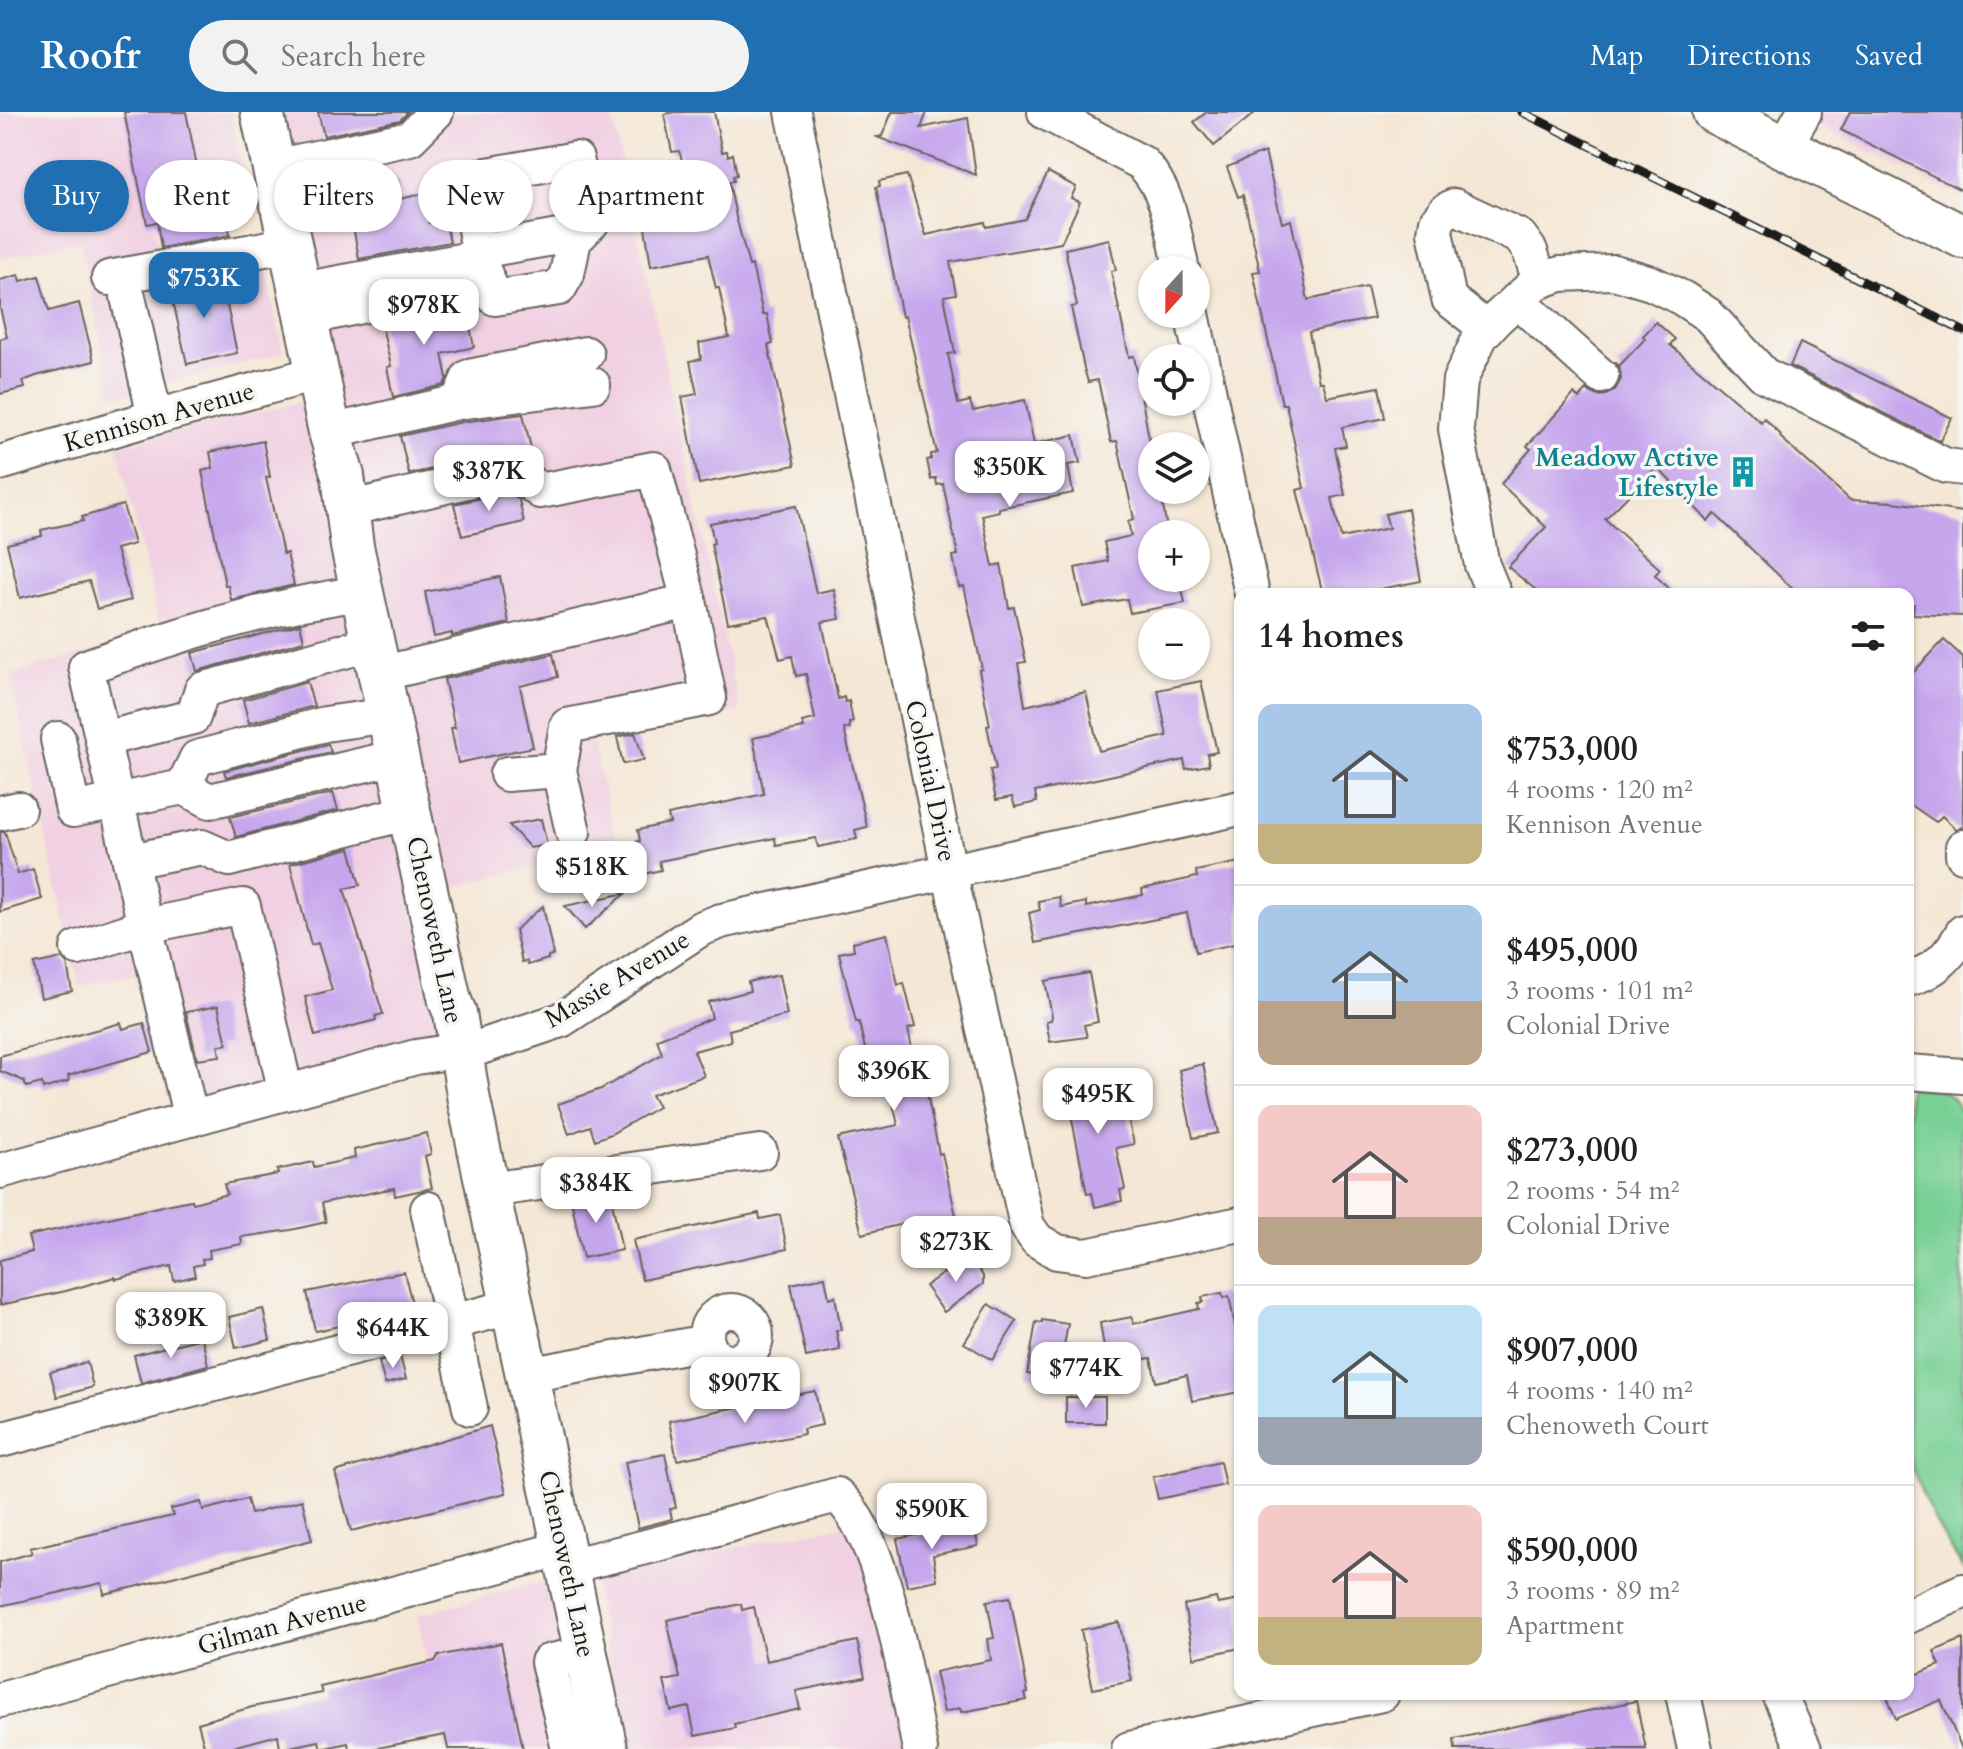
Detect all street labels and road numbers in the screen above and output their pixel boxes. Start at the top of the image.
street label: Kennison Avenue [60,373,258,461]
street label: Colonial Drive [897,697,965,865]
street label: Chenoweth Lane [398,833,472,1027]
street label: Massie Avenue [538,922,696,1036]
street label: Chenoweth Lane [530,1467,604,1661]
street label: Gilman Avenue [194,1585,370,1663]

